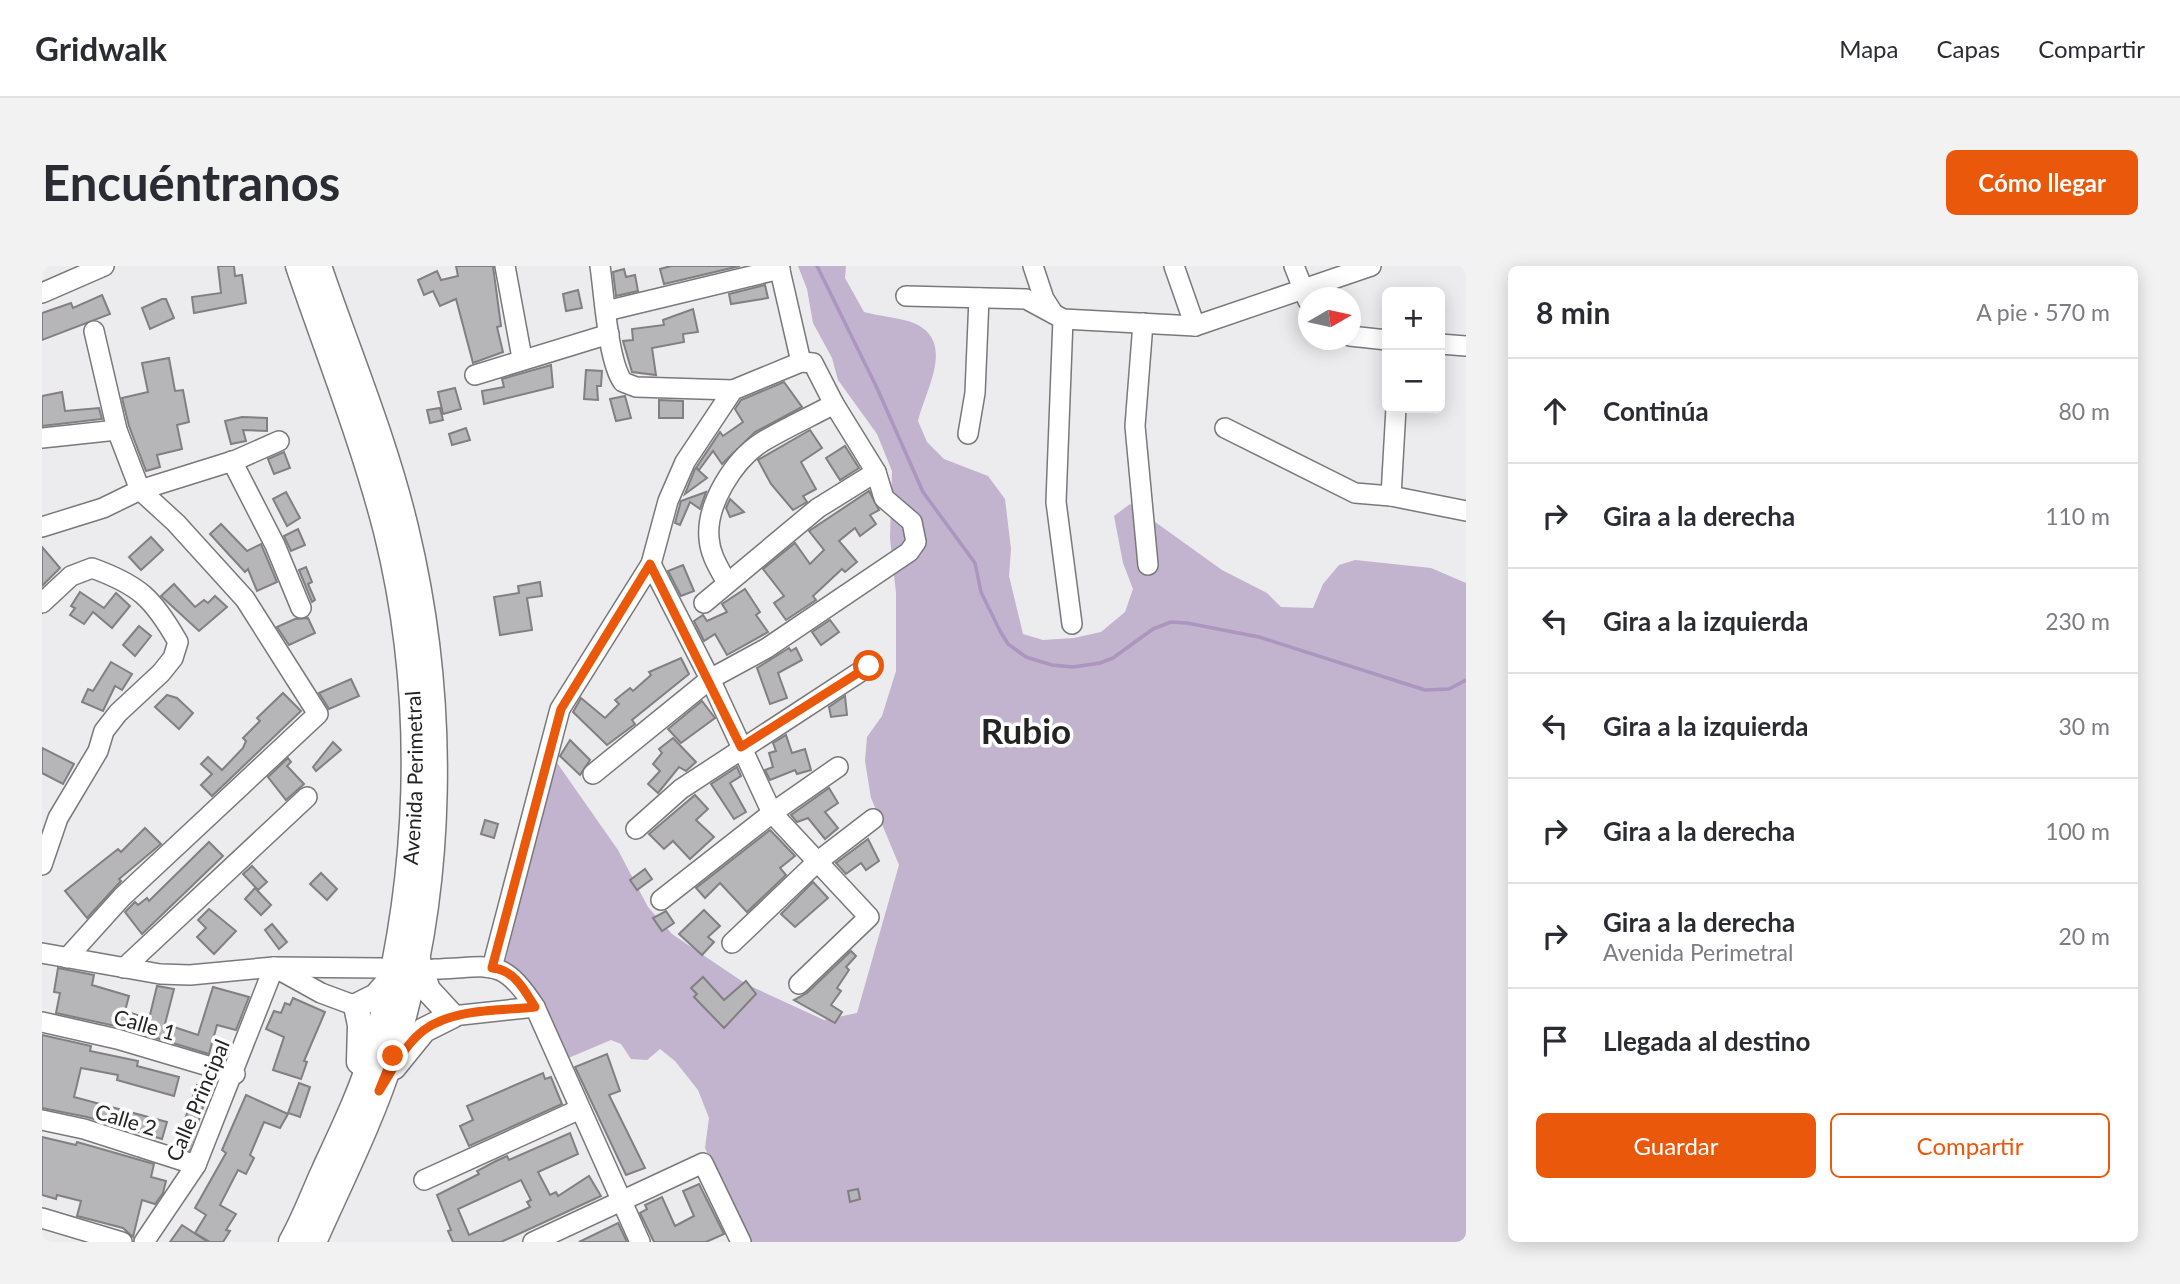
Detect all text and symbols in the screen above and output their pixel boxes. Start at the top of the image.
text: Gridwalk [35,28,167,68]
text: Mapa [1839,34,1898,63]
text: Capas [1936,34,2000,63]
text: Compartir [2038,34,2145,63]
button: Cómo llegar [1946,150,2138,215]
text: Encuéntranos [42,153,340,211]
north arrow [1298,287,1361,350]
map controls [1382,287,1445,413]
button: + [1382,287,1445,350]
text: 8 min [1536,294,1610,330]
text: A pie · 570 m [1976,298,2110,326]
button: − [1382,350,1445,413]
icon: ahead [1536,392,1574,430]
text: Continúa [1603,395,1709,427]
text: 80 m [2059,397,2110,425]
icon: right [1536,497,1574,535]
text: Gira a la derecha [1603,500,1795,532]
text: 110 m [2045,502,2110,530]
icon: left [1536,602,1574,640]
text: Gira a la izquierda [1603,605,1809,637]
text: 230 m [2045,607,2110,635]
route start [853,650,884,681]
street label: Avenida Perimetral [396,690,426,866]
icon: left [1536,707,1574,745]
district label: Rubio [981,709,1071,751]
text: Gira a la izquierda [1603,710,1809,742]
text: 30 m [2059,712,2110,740]
icon: right [1536,812,1574,850]
text: Gira a la derecha [1603,815,1795,847]
text: 100 m [2045,817,2110,845]
text: Gira a la derecha [1603,906,1795,938]
icon: right [1536,917,1574,955]
text: 20 m [2059,922,2110,950]
text: Avenida Perimetral [1603,938,1793,966]
street label: Calle 1 [111,1003,179,1045]
icon: arrive [1536,1022,1574,1060]
text: Llegada al destino [1603,1025,1810,1057]
street label: Calle Principal [160,1035,234,1165]
route end [377,1040,408,1071]
street label: Calle 2 [92,1098,160,1140]
button: Guardar [1536,1113,1816,1178]
button: Compartir [1830,1113,2110,1178]

